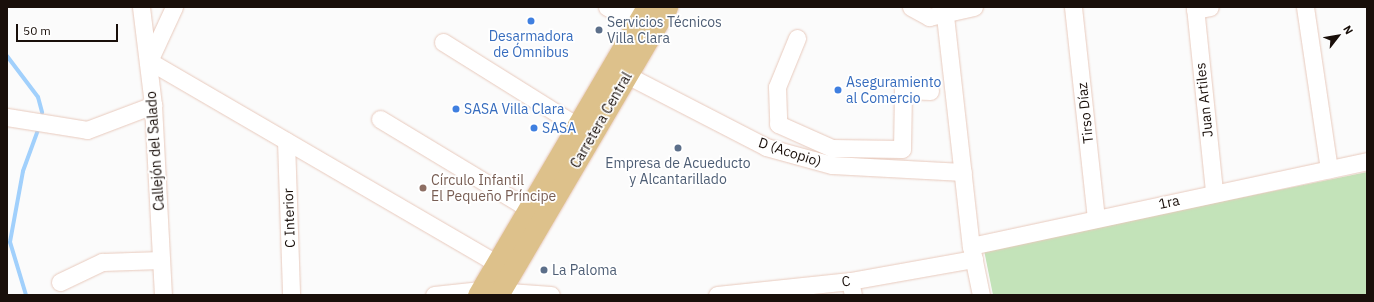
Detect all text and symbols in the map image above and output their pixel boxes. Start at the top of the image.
place label: Servicios Técnicos Villa Clara [607,14,722,46]
scale bar [18,16,120,42]
marker: Desarmadora de Ómnibus [526,16,536,26]
north arrow [1318,16,1358,56]
text: 50 m [23,23,51,38]
text: N [1340,23,1356,37]
marker: Servicios Técnicos Villa Clara [594,25,604,35]
place label: Desarmadora de Ómnibus [489,28,573,60]
street label: Juan Artiles [1192,62,1216,138]
street label: Carretera Central [567,69,635,171]
place label: Aseguramiento al Comercio [846,74,941,106]
street label: Tirso Díaz [1073,82,1097,144]
marker: Aseguramiento al Comercio [833,85,843,95]
street label: Callejón del Salado [142,91,168,211]
place label: SASA Villa Clara [464,101,564,117]
marker: SASA Villa Clara [451,104,461,114]
place label: SASA [542,120,576,136]
marker: SASA [529,123,539,133]
street label: D (Acopio) [756,134,824,170]
marker: Empresa de Acueducto y Alcantarillado [673,143,683,153]
place label: Empresa de Acueducto y Alcantarillado [605,155,751,188]
place label: Círculo Infantil El Pequeño Príncipe [431,172,556,204]
marker: Círculo Infantil El Pequeño Príncipe [418,183,428,193]
street label: C Interior [280,188,298,248]
street label: 1ra [1157,192,1181,212]
place label: La Paloma [552,262,617,278]
marker: La Paloma [539,265,549,275]
street label: C [841,272,851,290]

